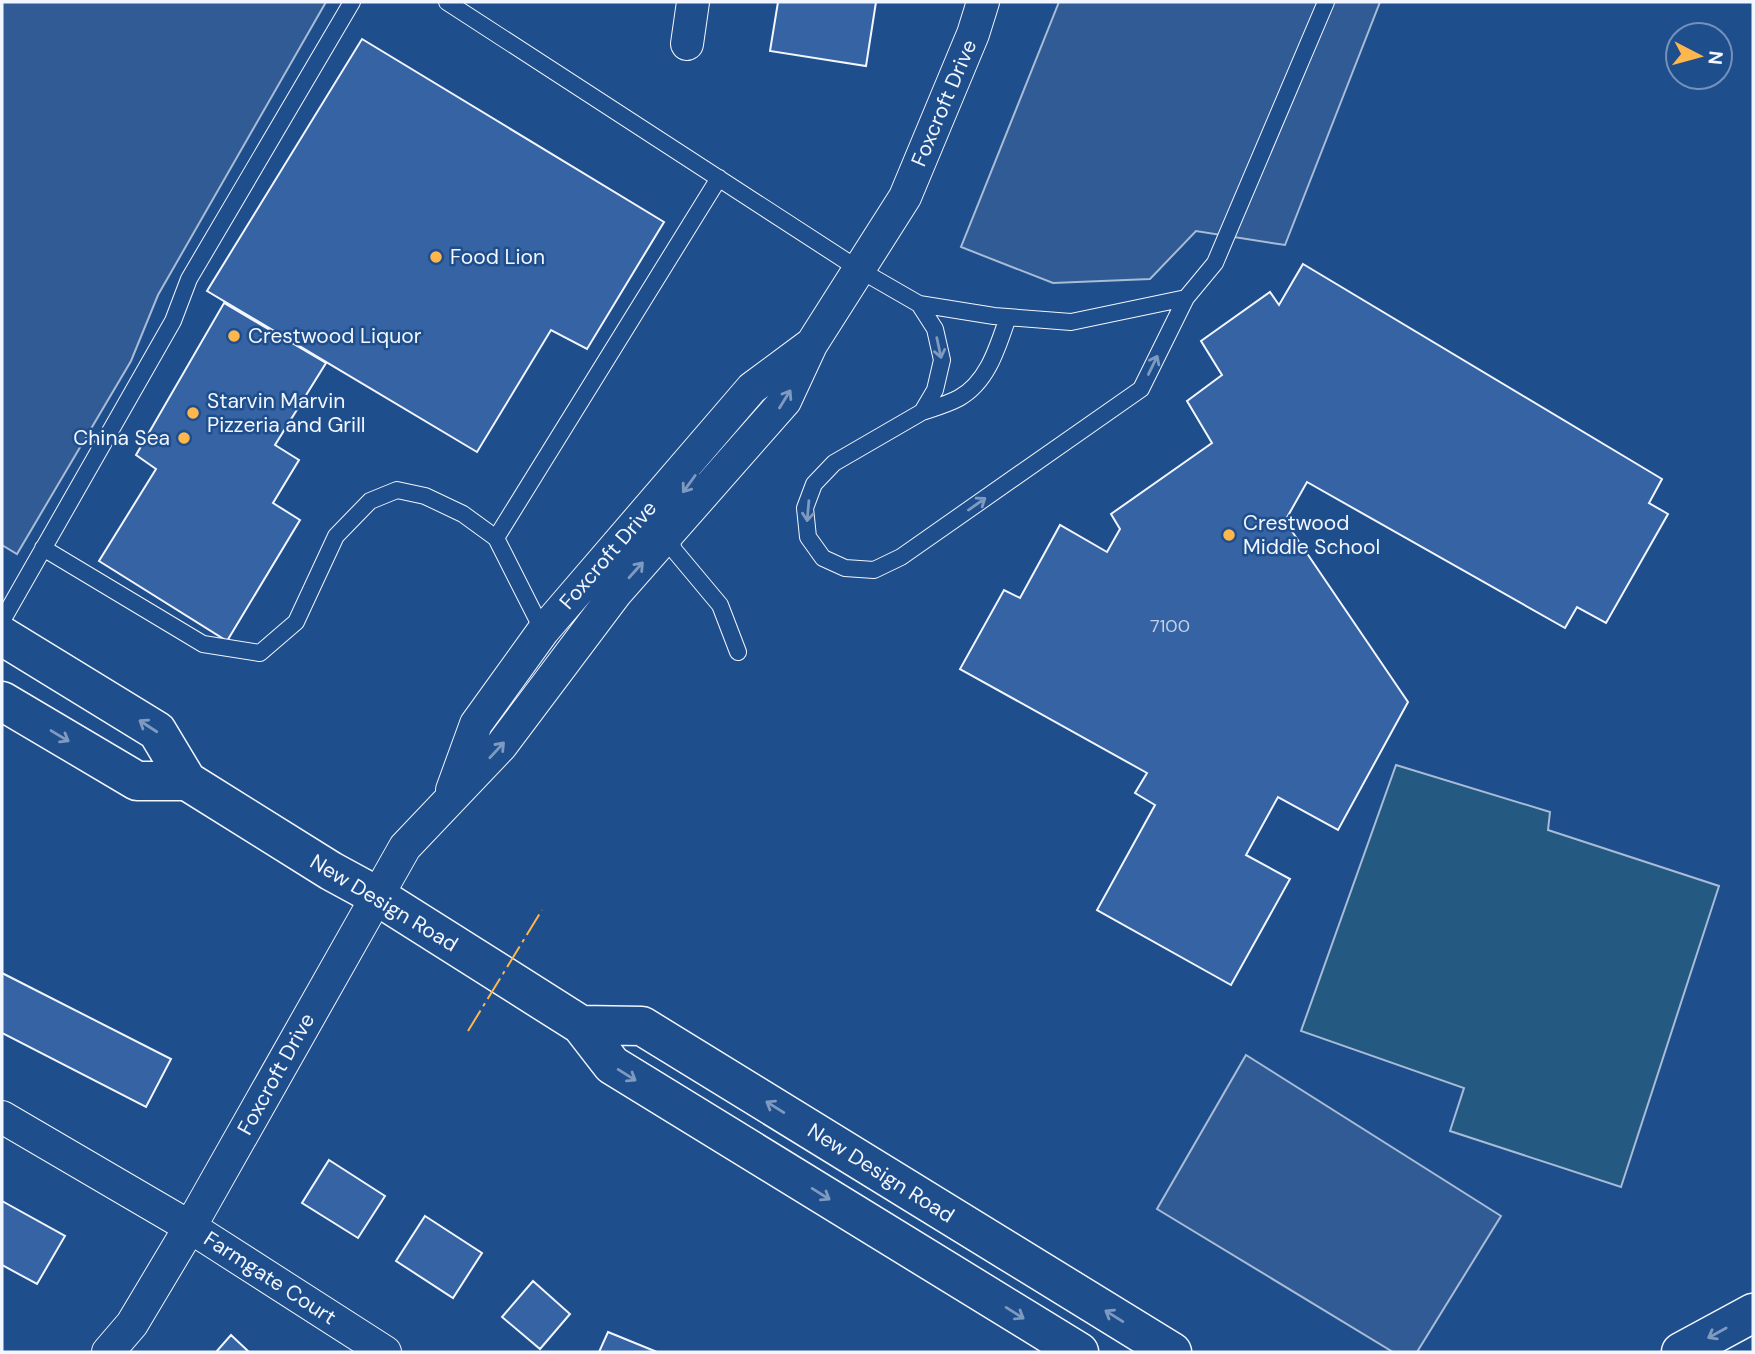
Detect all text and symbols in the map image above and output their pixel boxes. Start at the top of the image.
north arrow [1664,21,1734,91]
street label: Foxcroft Drive [905,35,983,171]
text: N [1702,50,1729,66]
place label: Food Lion [450,243,545,271]
marker: Food Lion [428,249,444,265]
place label: Crestwood Liquor [248,322,422,350]
marker: Crestwood Liquor [226,328,242,344]
one-way arrow [933,336,947,359]
one-way arrow [1147,355,1161,376]
place label: Starvin Marvin Pizzeria and Grill [207,387,366,439]
one-way arrow [778,389,792,409]
marker: Starvin Marvin Pizzeria and Grill [185,405,201,421]
place label: China Sea [73,424,170,452]
marker: China Sea [176,430,192,446]
one-way arrow [681,474,696,493]
street label: Foxcroft Drive [553,495,663,615]
one-way arrow [967,497,986,511]
one-way arrow [801,499,814,522]
place label: Crestwood Middle School [1243,509,1380,561]
marker: Crestwood Middle School [1221,527,1237,543]
one-way arrow [628,561,644,579]
house number: 7100 [1150,614,1190,638]
one-way arrow [139,719,158,733]
one-way arrow [50,729,70,743]
one-way arrow [488,742,505,759]
street label: New Design Road [305,848,463,958]
street label: Foxcroft Drive [231,1008,321,1140]
one-way arrow [616,1068,636,1082]
one-way arrow [765,1100,785,1114]
street label: New Design Road [802,1117,960,1229]
one-way arrow [810,1187,830,1201]
street label: Farmgate Court [199,1225,341,1331]
one-way arrow [1004,1306,1024,1320]
one-way arrow [1105,1309,1125,1323]
one-way arrow [1707,1326,1728,1340]

